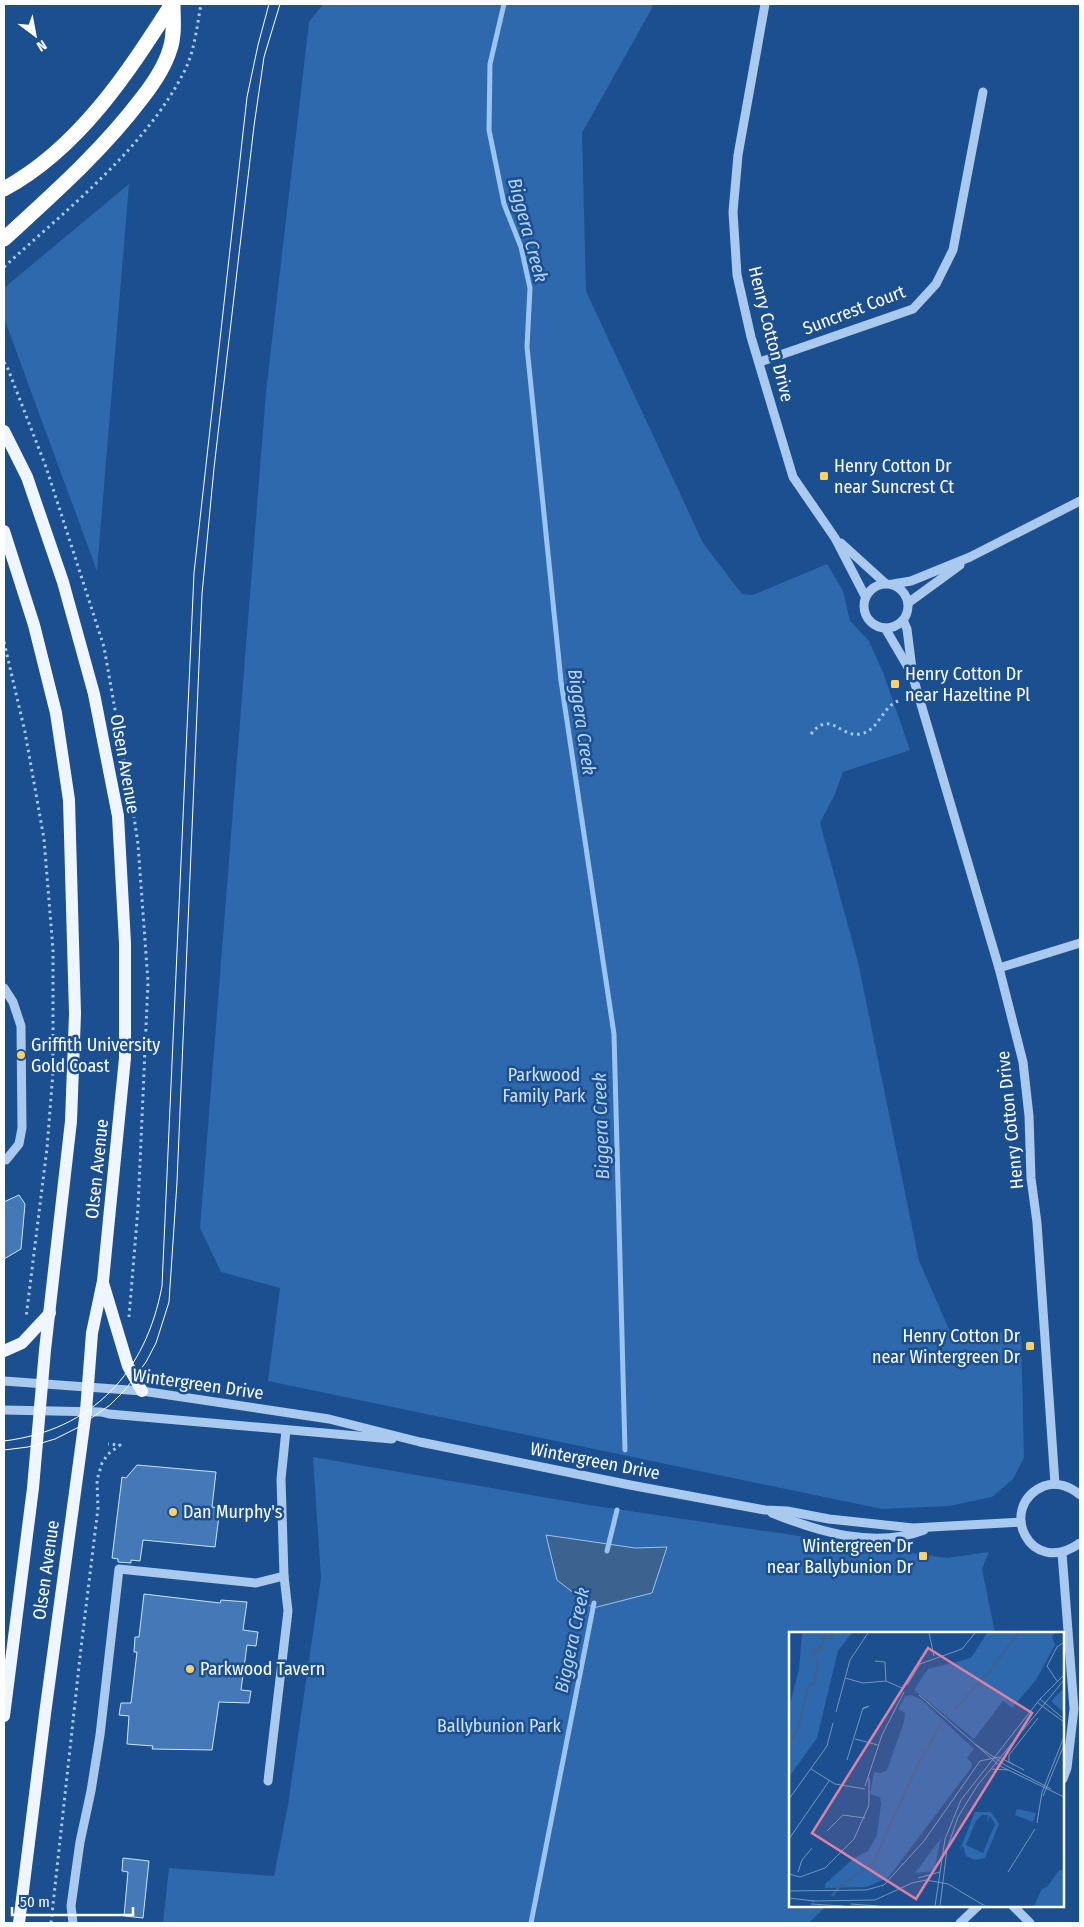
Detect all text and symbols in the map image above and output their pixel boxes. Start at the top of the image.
north arrow [10,10,60,60]
text: N [34,36,50,55]
water label: Biggera Creek [503,175,553,285]
street label: Henry Cotton Drive [744,264,798,404]
street label: Suncrest Court [800,280,908,340]
place label: Henry Cotton Dr near Suncrest Ct [834,455,954,498]
marker: Henry Cotton Dr near Suncrest Ct [818,470,830,482]
place label: Henry Cotton Dr near Hazeltine Pl [905,663,1030,706]
water label: Biggera Creek [563,667,601,777]
marker: Henry Cotton Dr near Hazeltine Pl [889,678,901,690]
street label: Olsen Avenue [105,713,145,815]
place label: Griffith University Gold Coast [31,1034,160,1077]
marker: Griffith University Gold Coast [15,1049,27,1061]
street label: Henry Cotton Drive [992,1050,1028,1190]
park label: Parkwood Family Park [503,1064,586,1107]
water label: Biggera Creek [588,1072,614,1180]
street label: Olsen Avenue [81,1118,113,1220]
place label: Henry Cotton Dr near Wintergreen Dr [872,1325,1021,1368]
marker: Henry Cotton Dr near Wintergreen Dr [1024,1340,1036,1352]
street label: Wintergreen Drive [131,1364,265,1404]
street label: Wintergreen Drive [528,1438,662,1484]
place label: Dan Murphy's [183,1501,283,1523]
marker: Dan Murphy's [167,1506,179,1518]
street label: Olsen Avenue [28,1519,64,1621]
place label: Wintergreen Dr near Ballybunion Dr [767,1535,914,1578]
marker: Wintergreen Dr near Ballybunion Dr [917,1550,929,1562]
water label: Biggera Creek [550,1585,594,1695]
inset map [789,1632,1064,1907]
place label: Parkwood Tavern [200,1658,325,1680]
marker: Parkwood Tavern [184,1663,196,1675]
park label: Ballybunion Park [437,1715,562,1737]
scale bar [12,1884,134,1916]
text: 50 m [20,1893,50,1911]

